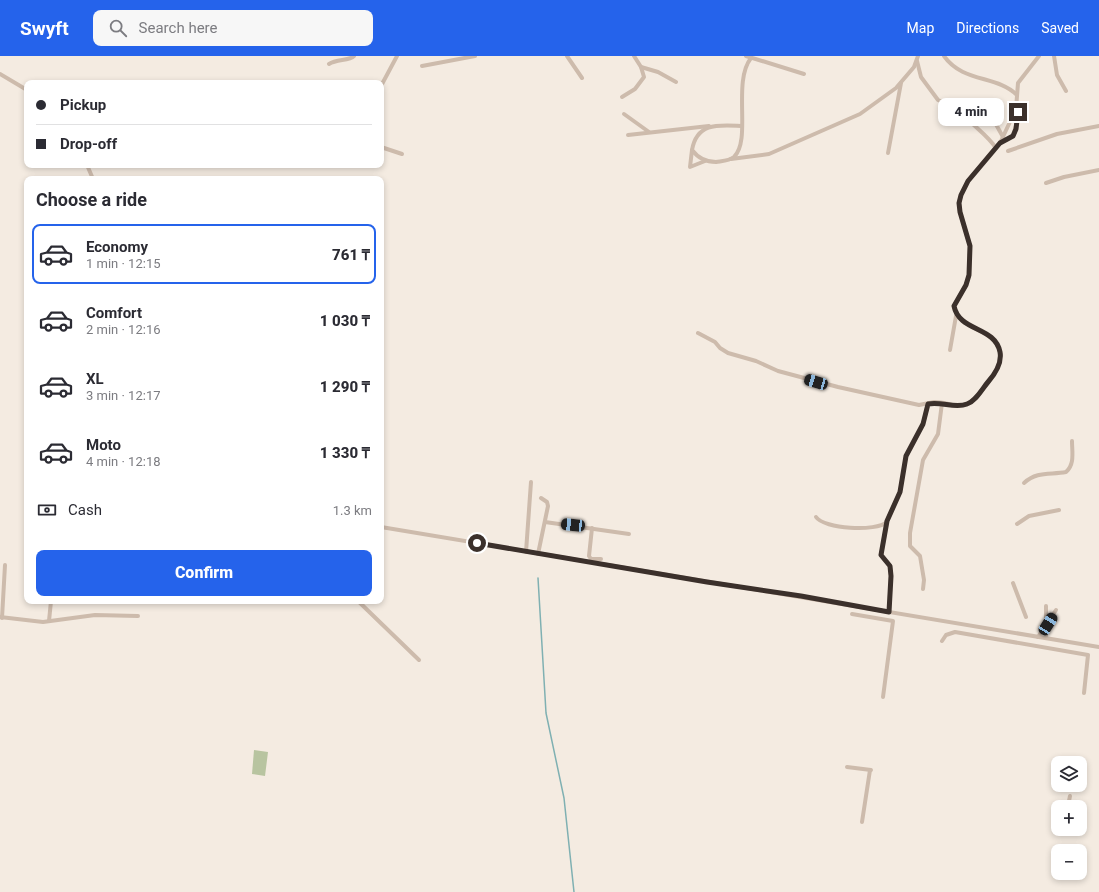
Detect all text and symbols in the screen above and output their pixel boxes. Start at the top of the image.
search box [93,10,373,46]
text: Swyft [20,17,69,40]
icon: search [107,17,129,39]
text: Search here [139,19,218,37]
text: Map [907,20,934,36]
text: Directions [956,20,1019,36]
text: Saved [1041,20,1079,36]
text: Pickup [60,96,106,114]
callout: 4 min [938,98,1004,126]
route end [1009,103,1027,121]
text: 4 min [955,104,987,119]
text: Drop-off [60,135,117,153]
text: Choose a ride [36,189,147,210]
icon: car [38,236,74,272]
text: Economy [86,238,148,256]
text: 761 ₸ [332,246,370,264]
text: 1 min · 12:15 [86,256,161,271]
icon: car [38,302,74,338]
text: Comfort [86,304,142,322]
text: 1 030 ₸ [320,312,370,330]
text: 2 min · 12:16 [86,322,161,337]
icon: car [38,368,74,404]
text: XL [86,370,104,388]
car [803,373,829,391]
text: 1 290 ₸ [320,378,370,396]
text: 3 min · 12:17 [86,388,161,403]
icon: car [38,434,74,470]
text: Moto [86,436,121,454]
text: 1 330 ₸ [320,444,370,462]
text: 4 min · 12:18 [86,454,161,469]
icon: cash [36,499,58,521]
text: Cash [68,501,102,519]
text: 1.3 km [333,503,372,518]
car [560,518,586,532]
route start [468,534,486,552]
button: Confirm [36,550,372,596]
car [1037,611,1059,637]
map controls [1051,756,1087,880]
button: layers [1051,756,1087,792]
button: + [1051,800,1087,836]
button: − [1051,844,1087,880]

